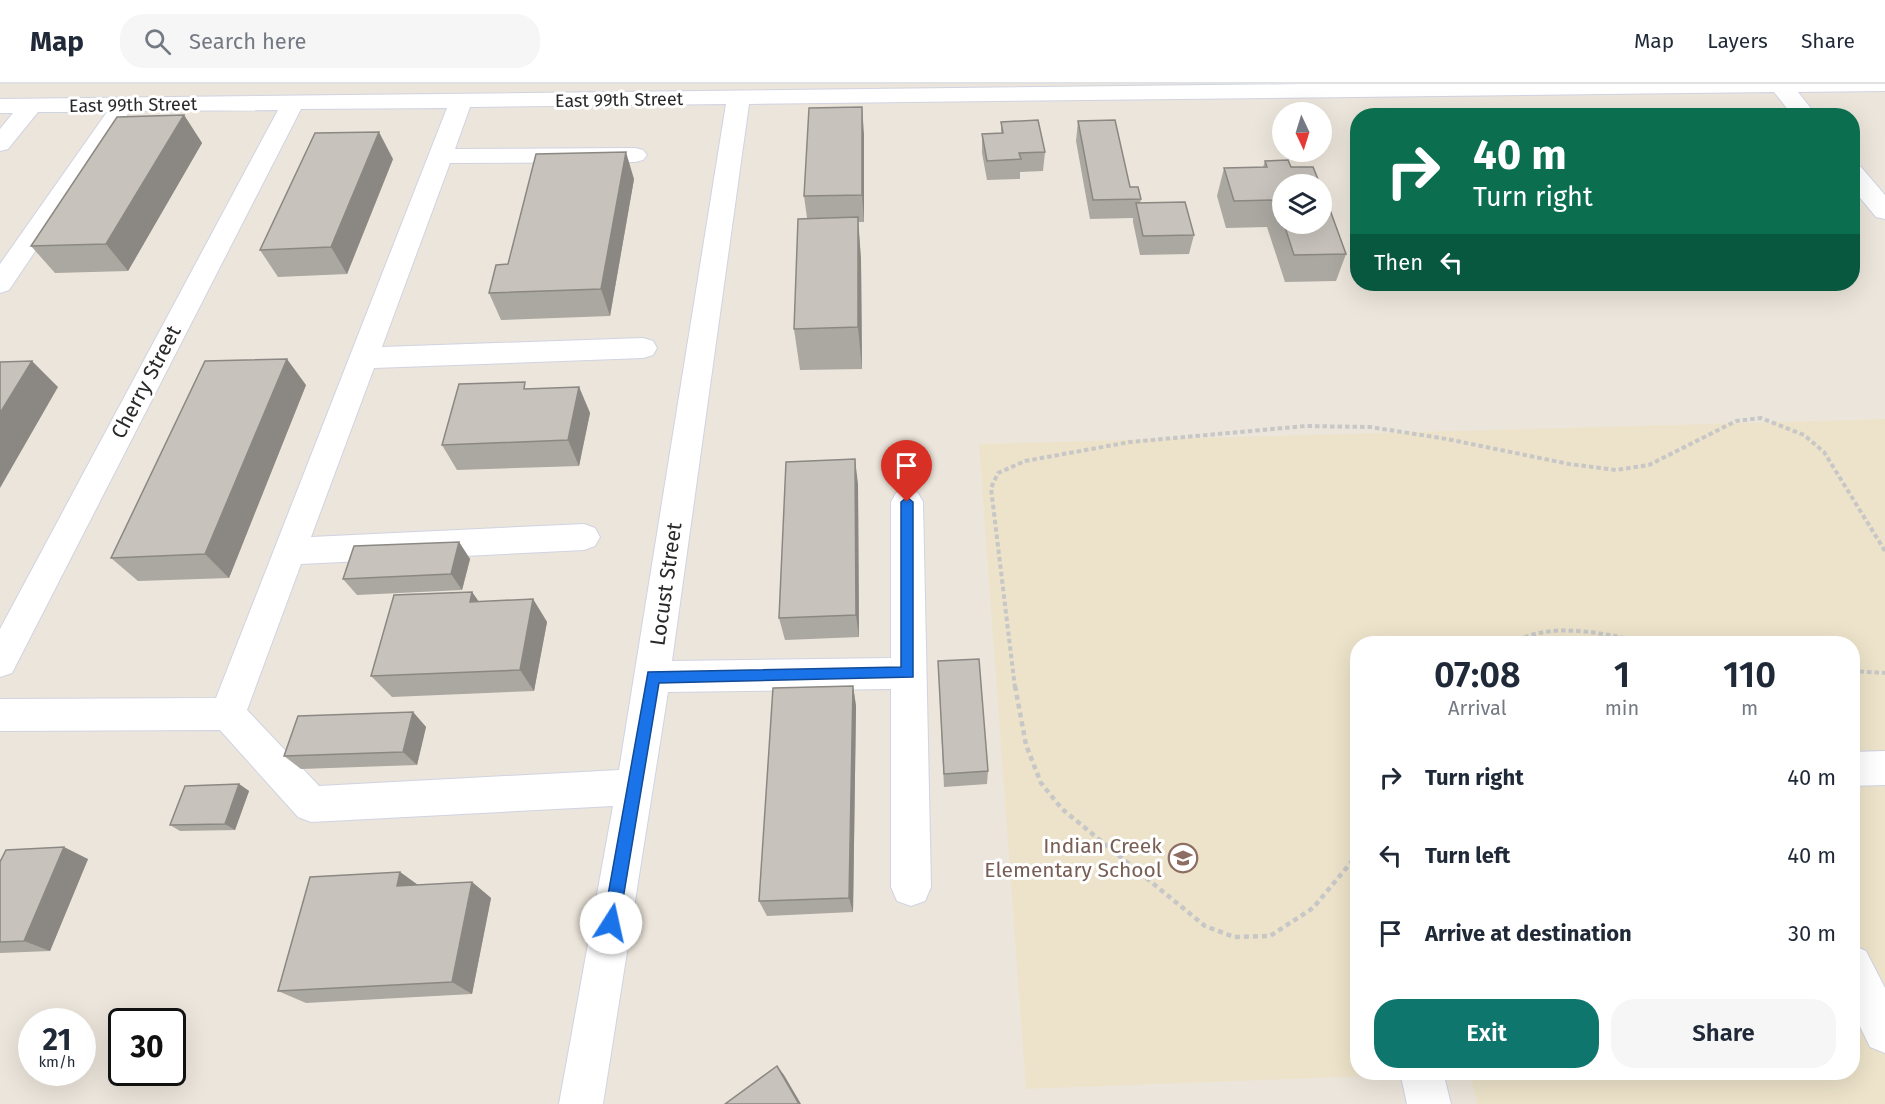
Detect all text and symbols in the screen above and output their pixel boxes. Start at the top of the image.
search box [120,14,540,68]
text: Map [30,25,84,58]
icon: search [141,25,174,58]
text: Search here [189,28,307,55]
text: Map [1634,28,1674,54]
text: Layers [1707,28,1768,54]
text: Share [1801,28,1855,54]
street label: East 99th Street [555,88,684,112]
street label: East 99th Street [69,93,198,117]
north arrow [1272,102,1332,162]
map controls [1272,102,1332,234]
text: 40 m [1473,130,1567,180]
icon: right [1374,132,1452,210]
button: layers [1272,174,1332,234]
text: Turn right [1473,181,1593,213]
icon: left [1435,246,1468,279]
text: Then [1374,249,1423,276]
street label: Cherry Street [105,321,187,443]
pin [881,440,932,502]
icon: arrive [890,449,923,482]
street label: Locust Street [644,520,688,647]
text: 07:08 [1434,653,1521,697]
text: 1 [1614,653,1630,697]
text: 110 [1723,653,1776,697]
text: Arrival [1448,696,1507,720]
text: min [1605,696,1639,720]
text: m [1741,696,1758,720]
icon: right [1374,761,1407,794]
text: Turn right [1425,764,1524,791]
text: 40 m [1787,764,1836,791]
place label: Indian Creek Elementary School [984,833,1162,883]
icon: left [1374,839,1407,872]
school or university icon: Indian Creek Elementary School [1167,842,1199,874]
text: Turn left [1425,842,1510,869]
text: 40 m [1787,842,1836,869]
position arrow [579,891,643,955]
icon: arrive [1374,917,1407,950]
text: Arrive at destination [1425,920,1632,947]
text: 30 m [1788,920,1836,947]
button: Exit [1374,999,1599,1068]
button: Share [1611,999,1836,1068]
speed limit sign: 30 [108,1008,186,1086]
text: 21 [43,1022,71,1058]
text: km/h [38,1053,76,1071]

